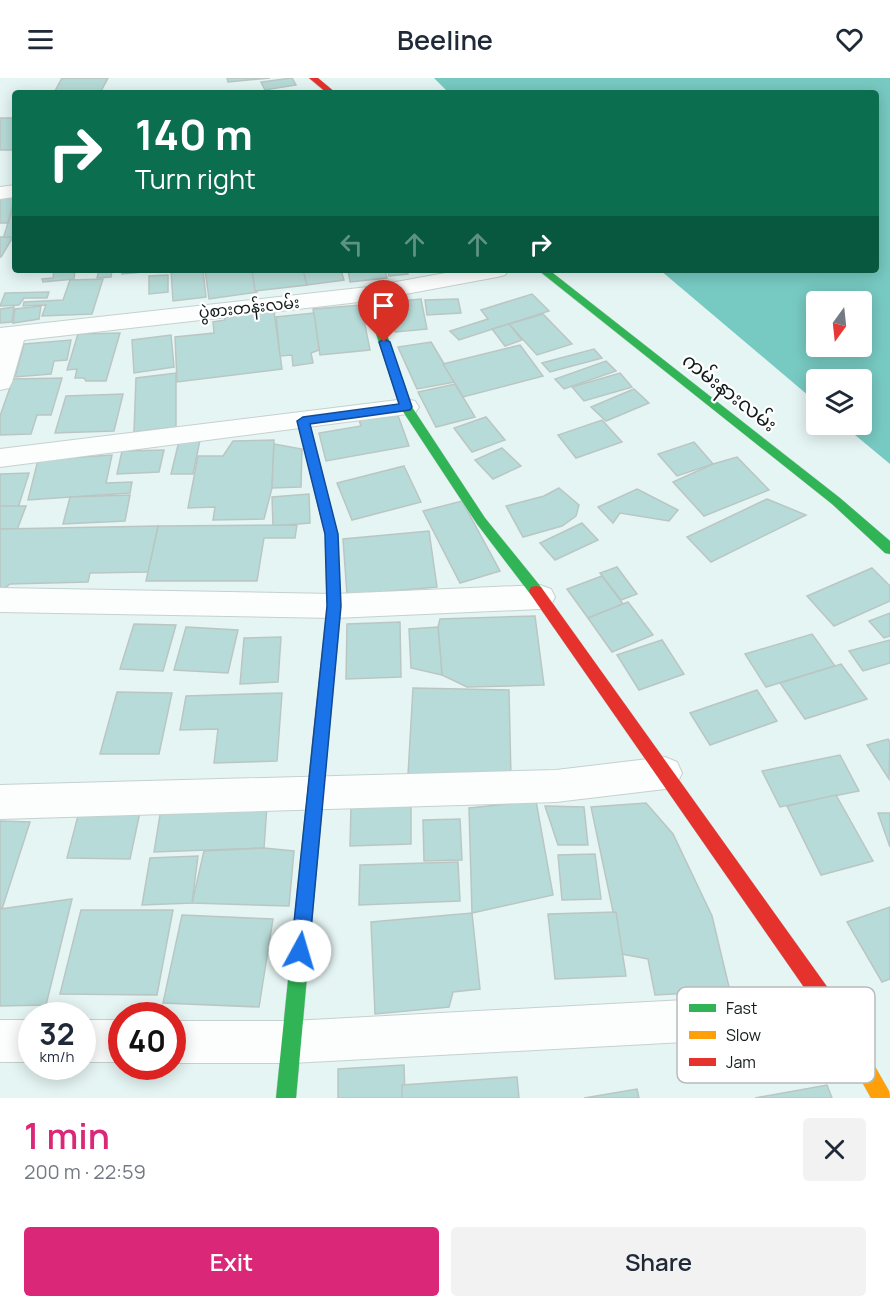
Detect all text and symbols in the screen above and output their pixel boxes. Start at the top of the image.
text: Beeline [397,21,493,58]
icon: menu [24,23,57,56]
icon: heart [833,23,866,56]
text: 140 m [135,105,253,163]
icon: right [36,114,114,192]
text: Turn right [135,160,256,197]
icon: left [335,228,368,261]
icon: ahead [398,228,431,261]
icon: ahead [461,228,494,261]
icon: right [524,228,557,261]
pin [358,280,409,342]
icon: arrive [367,289,400,322]
street label: ပွဲစားတန်းလမ်း [197,291,301,326]
north arrow [806,291,872,357]
map controls [806,291,872,435]
street label: ကမ်းနားလမ်း [675,346,783,440]
button: layers [806,369,872,435]
position arrow [268,919,332,983]
legend [677,987,875,1083]
text: Fast [726,997,757,1019]
speed limit sign: 40 [108,1002,186,1080]
text: 32 [39,1013,75,1054]
text: Slow [726,1024,761,1046]
text: km/h [40,1046,74,1067]
text: Jam [726,1051,756,1073]
text: 1 min [24,1111,110,1160]
button: close [803,1118,866,1181]
text: 200 m · 22:59 [24,1158,146,1185]
button: Exit [24,1227,439,1296]
button: Share [451,1227,866,1296]

